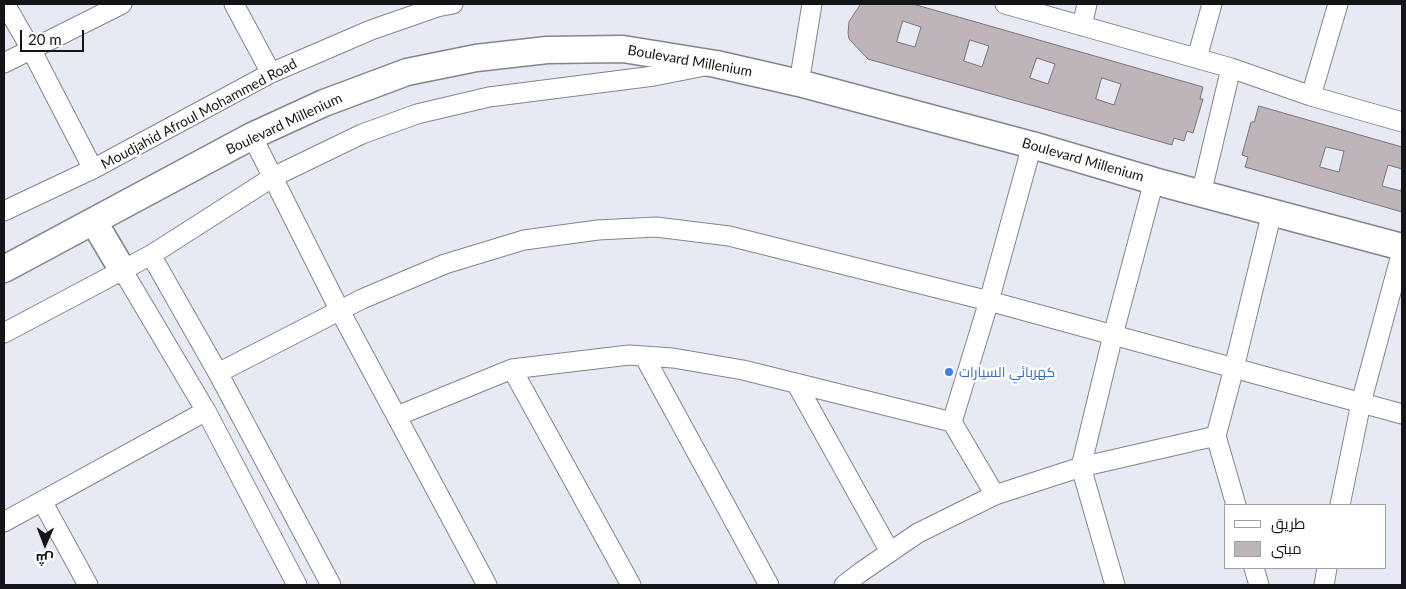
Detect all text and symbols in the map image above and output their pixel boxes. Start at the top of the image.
scale bar [22,20,86,52]
text: 20 m [28,30,62,48]
street label: Boulevard Millenium [626,42,754,80]
street label: Moudjahid Afroul Mohammed Road [98,55,300,173]
street label: Boulevard Millenium [223,90,345,158]
street label: Boulevard Millenium [1020,135,1146,185]
place label: كهربائي السيارات [959,364,1055,380]
marker: كهربائي السيارات [943,366,955,378]
legend [1224,504,1386,569]
text: طريق [1271,514,1305,532]
north arrow [20,519,70,569]
text: مبنى [1271,539,1302,557]
text: ش [36,551,54,568]

